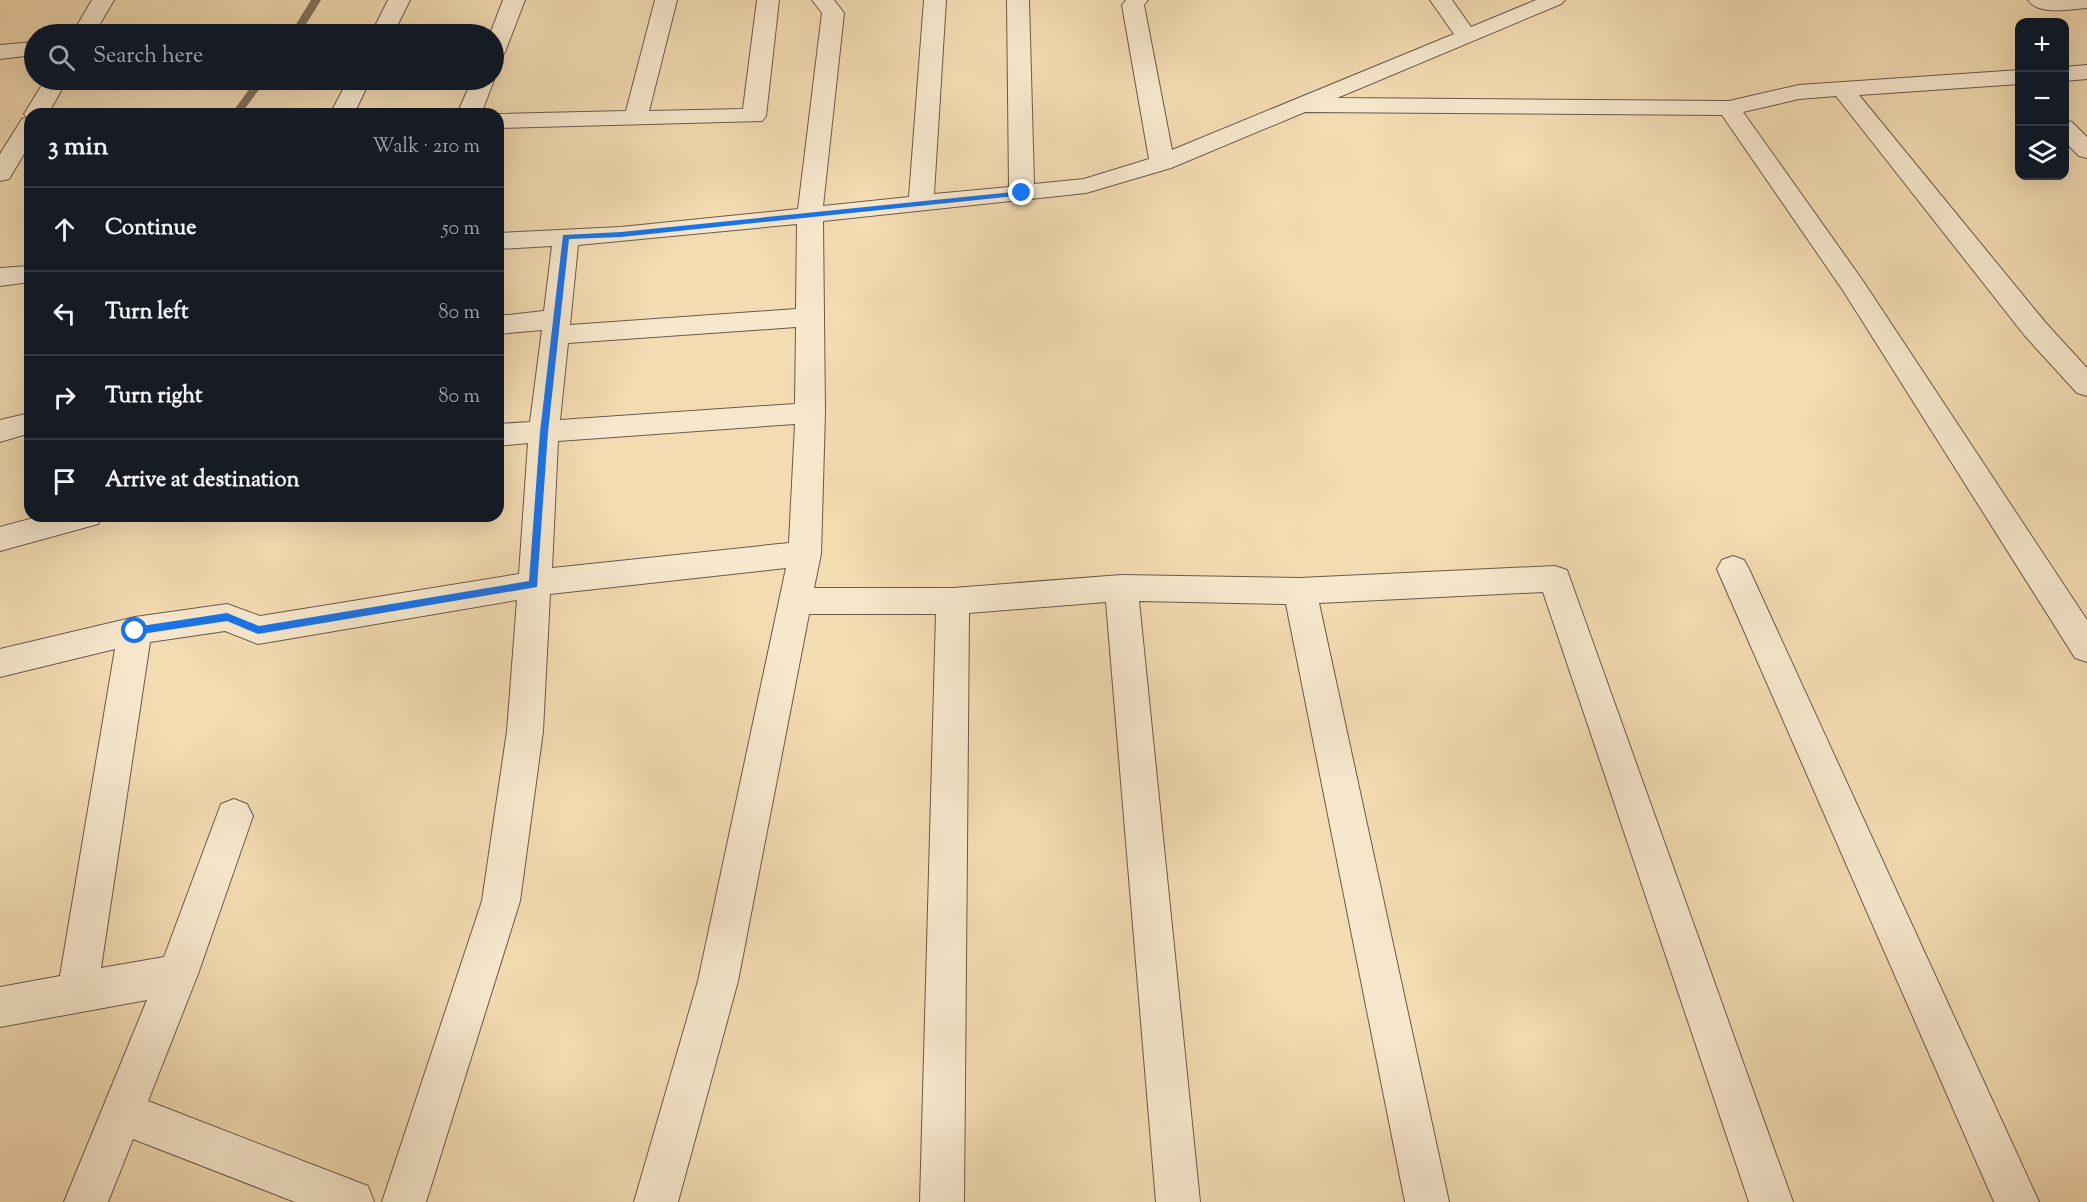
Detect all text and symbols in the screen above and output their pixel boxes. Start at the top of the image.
map controls [2015,18,2069,180]
button: + [2015,18,2069,72]
search box [24,24,504,90]
icon: search [45,41,78,74]
text: Search here [93,41,203,73]
button: − [2015,72,2069,126]
button: layers [2015,126,2069,180]
text: 3 min [48,129,108,166]
text: Walk · 210 m [372,133,480,162]
route end [1008,179,1034,205]
icon: ahead [48,213,81,246]
text: Continue [105,213,196,245]
text: 50 m [442,215,480,244]
icon: left [48,297,81,330]
text: Turn left [105,297,188,329]
text: 80 m [439,299,480,328]
icon: right [48,381,81,414]
text: Turn right [105,381,202,413]
text: 80 m [439,383,480,412]
icon: arrive [48,465,81,498]
text: Arrive at destination [105,465,300,497]
route start [121,617,147,643]

